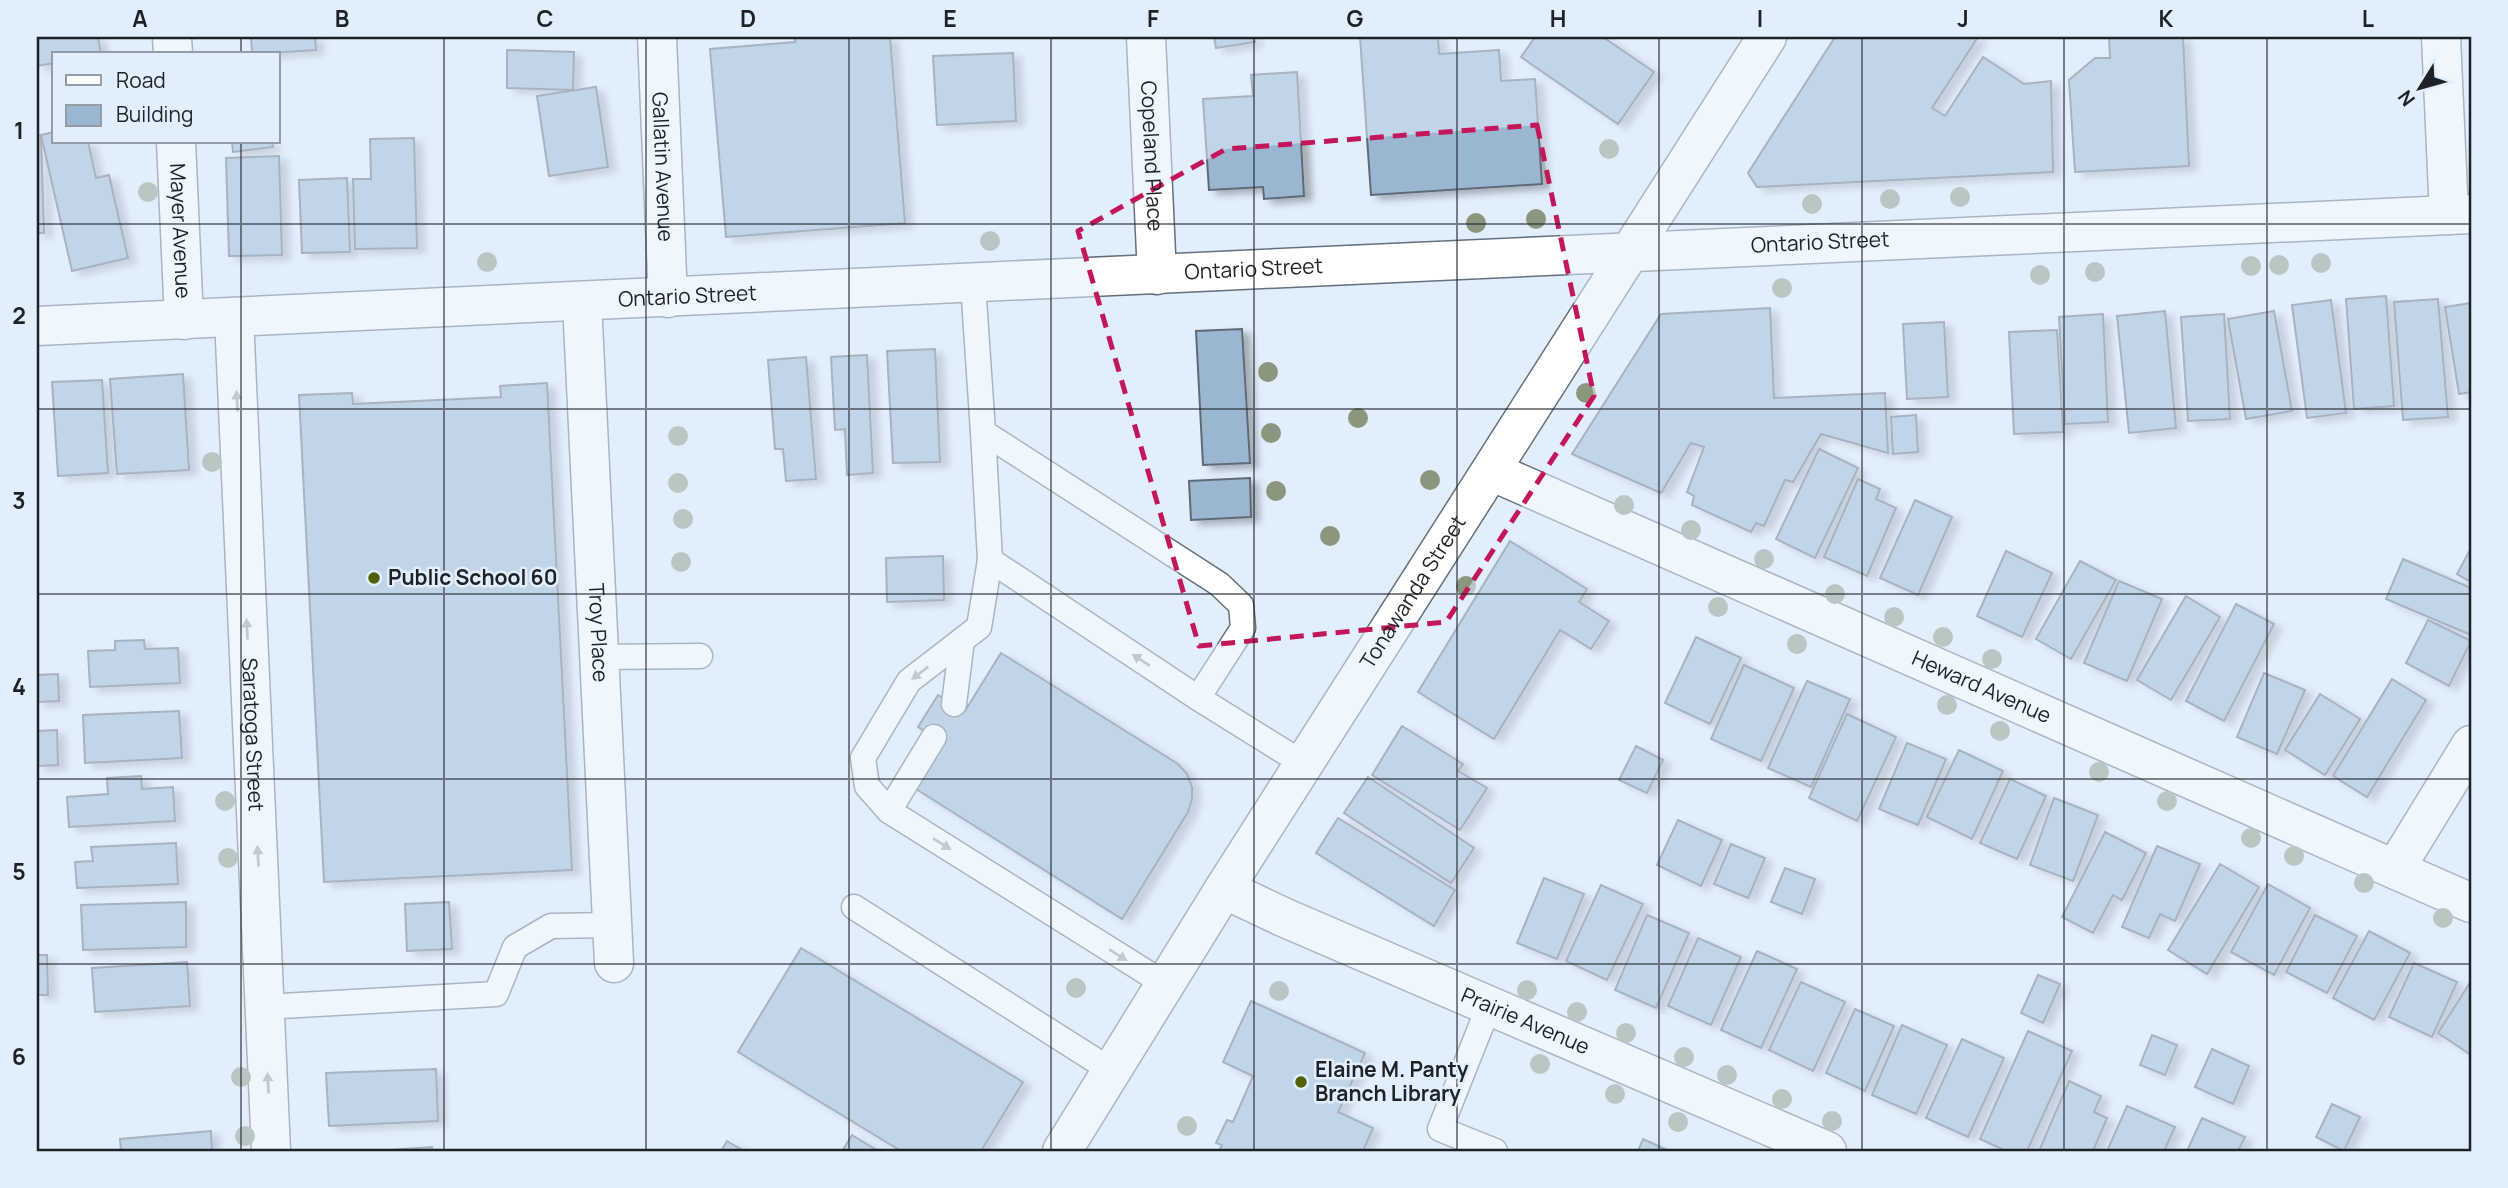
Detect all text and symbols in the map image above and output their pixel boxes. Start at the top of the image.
text: A [132,2,148,34]
text: B [335,2,349,34]
text: C [537,2,554,34]
text: D [740,2,756,34]
text: E [943,2,957,34]
text: F [1147,2,1159,34]
text: G [1347,2,1364,34]
text: H [1550,2,1566,34]
text: I [1757,2,1763,34]
text: J [1957,2,1969,34]
text: K [2159,2,2174,34]
text: L [2362,2,2374,34]
legend [52,52,280,144]
north arrow [2386,52,2456,122]
text: Road [116,66,166,94]
street label: Copeland Place [1135,80,1170,232]
text: N [2392,85,2421,112]
street label: Gallatin Avenue [646,91,681,242]
text: Building [116,100,193,128]
text: 1 [14,114,24,146]
street label: Mayer Avenue [164,163,198,299]
street label: Ontario Street [1750,224,1890,259]
street label: Ontario Street [1184,251,1324,286]
street label: Ontario Street [617,278,757,313]
text: 2 [12,299,26,331]
one-way arrow [232,390,243,412]
text: 3 [12,484,26,516]
street label: Tonawanda Street [1353,510,1472,674]
place label: Public School 60 [388,563,558,591]
marker: Public School 60 [366,570,382,586]
street label: Troy Place [583,582,615,683]
one-way arrow [242,617,253,639]
street label: Heward Avenue [1908,643,2056,729]
one-way arrow [1132,654,1151,667]
street label: Saratoga Street [236,657,271,812]
one-way arrow [912,665,930,680]
text: 4 [12,670,26,702]
one-way arrow [932,837,951,850]
one-way arrow [252,845,263,867]
text: 5 [12,855,26,887]
one-way arrow [1109,948,1128,961]
street label: Prairie Avenue [1457,980,1594,1060]
text: 6 [12,1040,26,1072]
place label: Elaine M. Panty Branch Library [1315,1055,1469,1107]
one-way arrow [262,1072,273,1094]
marker: Elaine M. Panty Branch Library [1293,1074,1309,1090]

